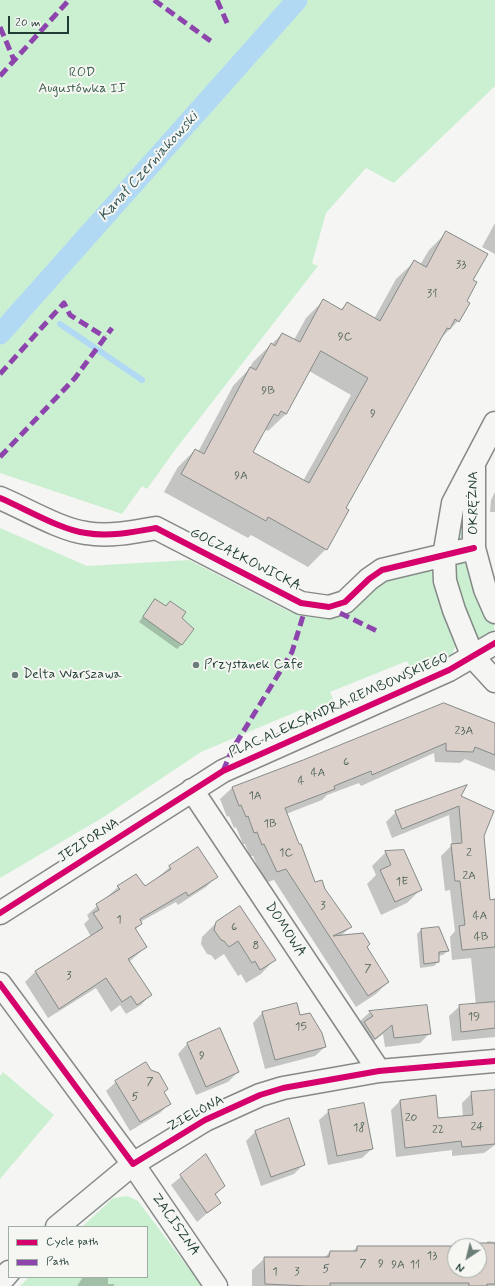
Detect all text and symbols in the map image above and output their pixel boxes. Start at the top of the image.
scale bar [10,8,71,34]
text: 20 m [15,15,41,31]
park label: ROD Augustówka II [38,65,126,98]
water label: Kanał Czerniakowski [95,109,203,225]
house number: 33 [456,258,466,272]
house number: 31 [427,287,437,301]
house number: 9C [338,330,352,344]
house number: 9B [261,384,275,398]
house number: 9 [370,407,376,421]
house number: 9A [234,469,248,483]
street label: OKRĘŻNA [466,471,482,535]
street label: GOCZAŁKOWICKA [187,525,303,595]
street label: PLAC ALEKSANDRA REMBOWSKIEGO [226,650,452,762]
place label: Przystanek Cafe [204,657,303,673]
marker: Przystanek Cafe [191,660,201,670]
place label: Delta Warszawa [23,667,122,683]
marker: Delta Warszawa [10,670,20,680]
house number: 23A [455,724,473,738]
house number: 6 [343,755,349,769]
house number: 4A [311,766,325,780]
house number: 4 [298,774,304,788]
house number: 1A [248,789,262,803]
street label: JEZIORNA [55,815,123,867]
house number: 1B [264,817,276,831]
house number: 1C [279,846,293,860]
house number: 2 [466,846,472,860]
house number: 2A [462,869,476,883]
house number: 1E [396,875,408,889]
house number: 3 [320,899,326,913]
street label: DOMOWA [261,900,309,960]
house number: 4A [473,909,487,923]
house number: 1 [116,913,122,927]
house number: 6 [231,920,237,934]
house number: 4B [474,930,488,944]
house number: 8 [253,939,259,953]
house number: 7 [364,962,372,976]
house number: 3 [66,969,72,983]
house number: 19 [468,1010,480,1024]
house number: 15 [295,1020,307,1034]
house number: 9 [199,1049,205,1063]
house number: 7 [146,1075,154,1089]
house number: 5 [131,1090,139,1104]
street label: ZIELONA [165,1092,227,1136]
house number: 20 [405,1111,417,1125]
house number: 24 [470,1120,484,1134]
house number: 18 [353,1121,365,1135]
house number: 22 [432,1123,444,1137]
street label: ZACISZNA [147,1190,203,1260]
legend [8,1226,148,1278]
text: Cycle path [46,1234,98,1250]
north arrow [447,1238,487,1278]
house number: 13 [427,1249,437,1263]
text: Path [46,1254,69,1270]
house number: 7 [359,1257,367,1271]
house number: 9 [378,1257,384,1271]
house number: 9A [391,1258,405,1272]
house number: 11 [410,1258,420,1272]
text: N [454,1259,468,1275]
house number: 5 [322,1262,330,1276]
house number: 1 [272,1265,278,1279]
house number: 3 [294,1265,300,1279]

